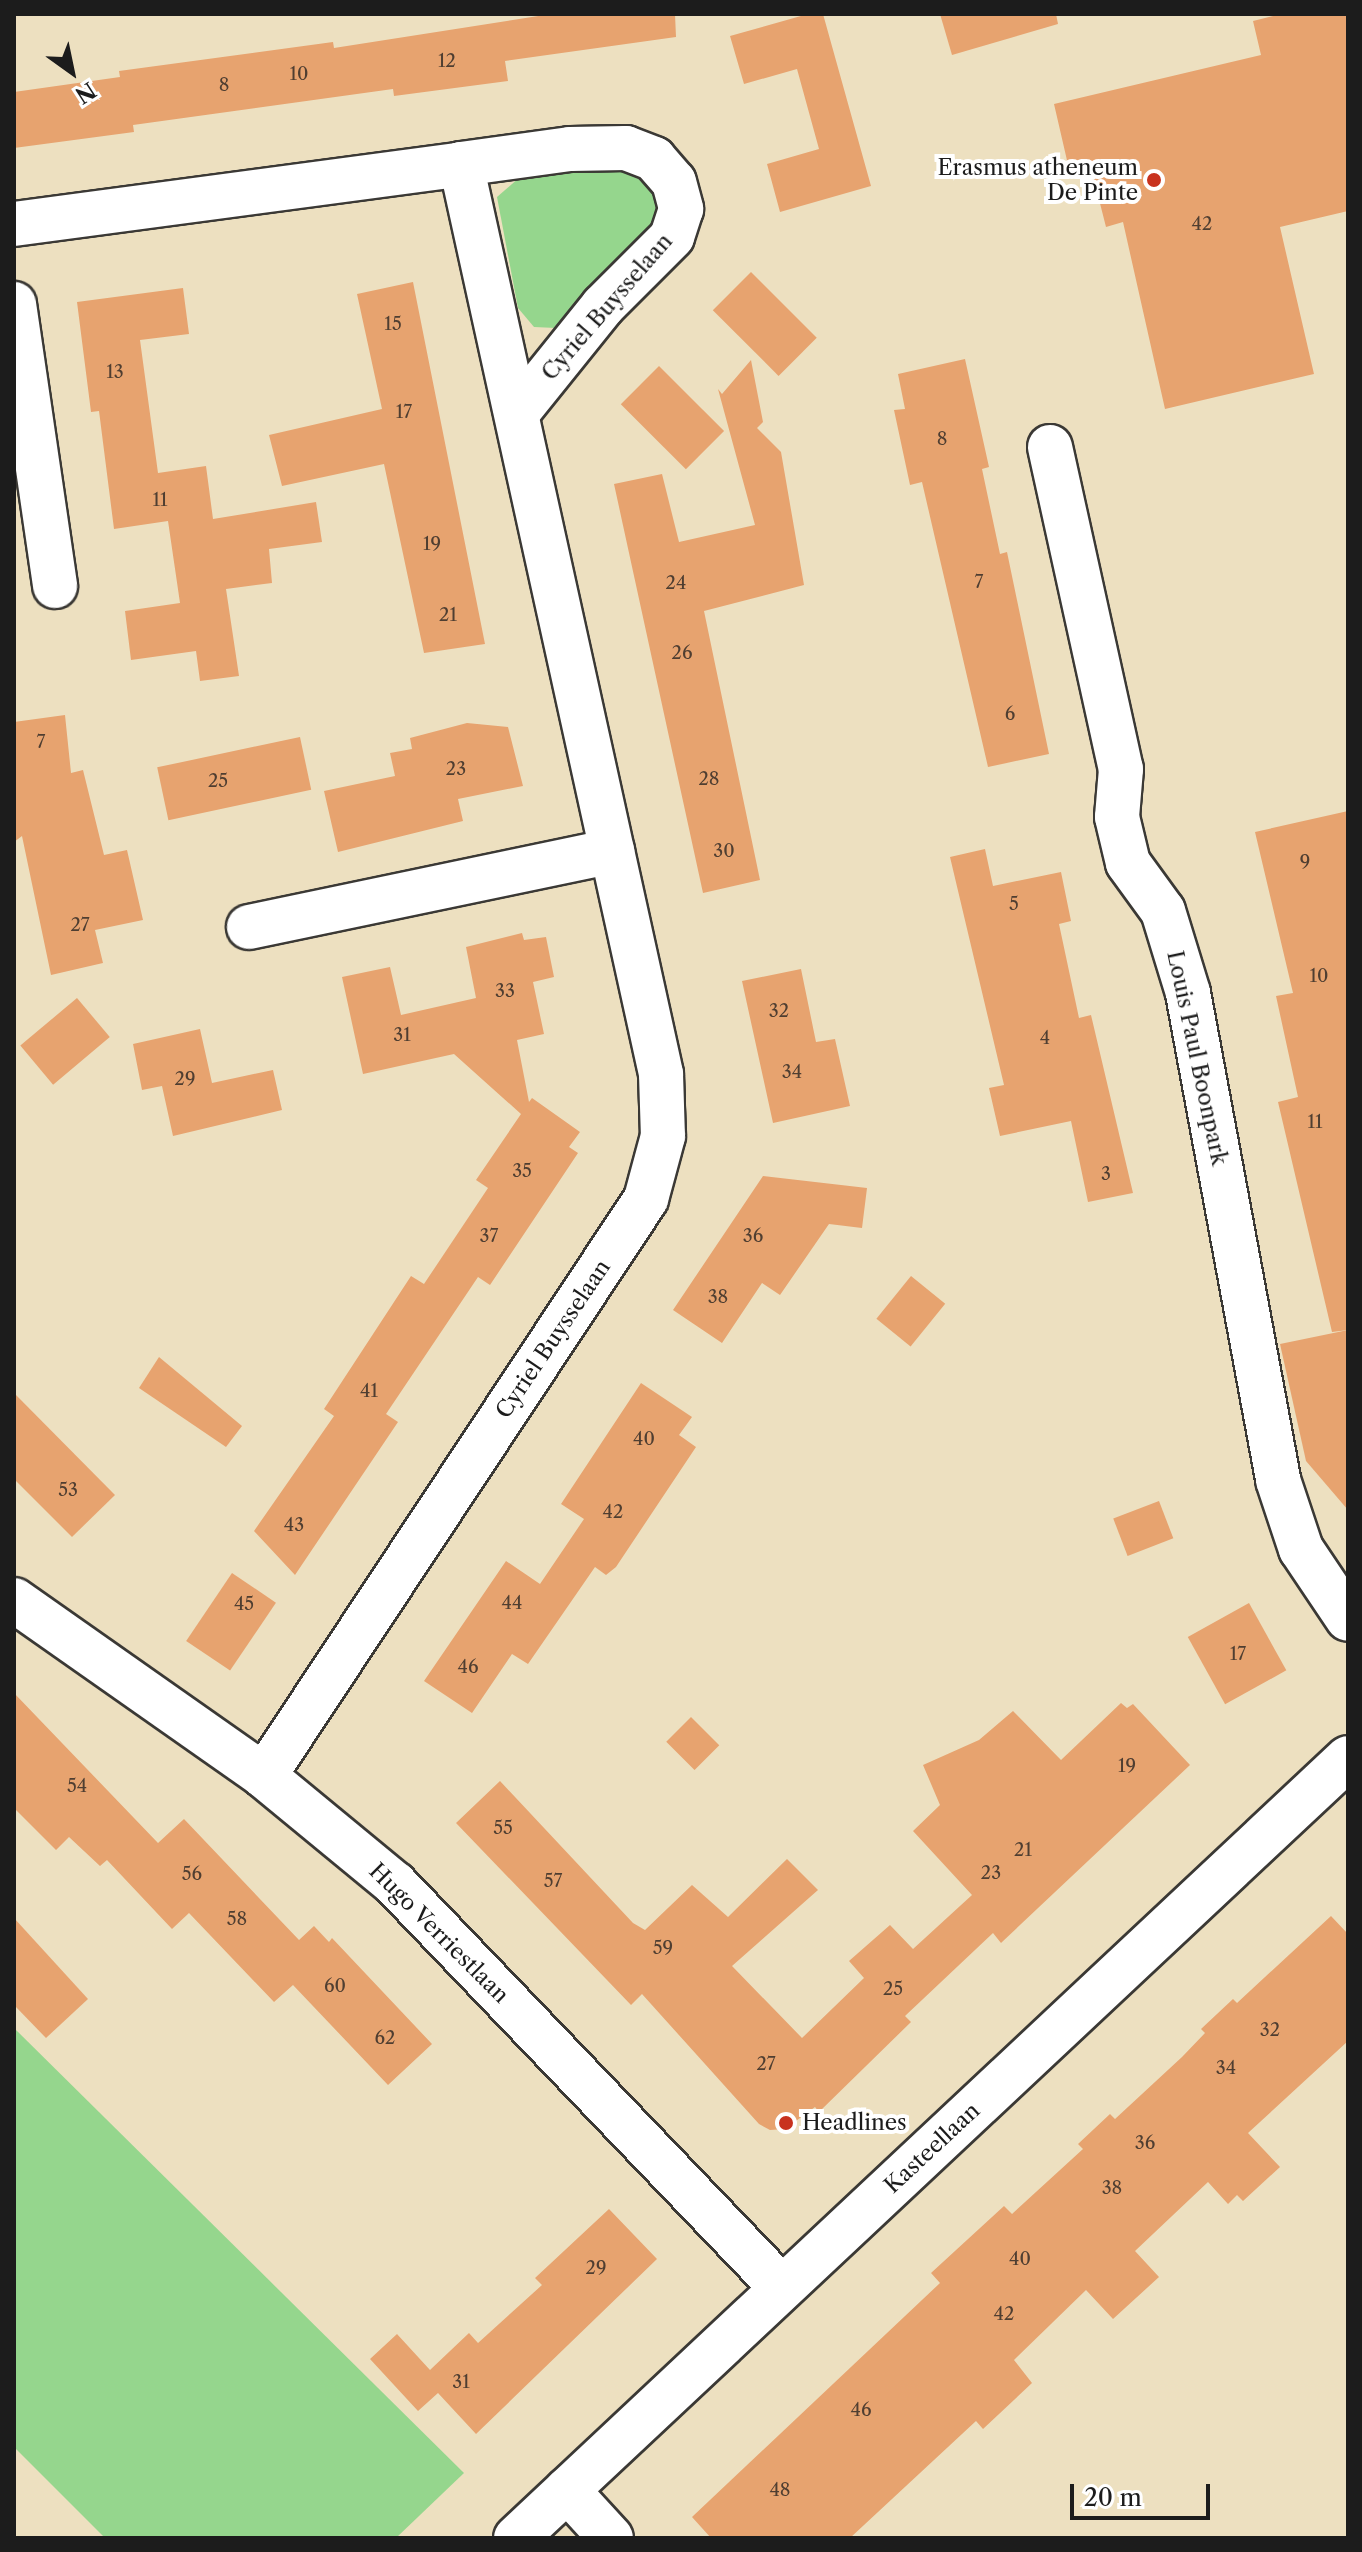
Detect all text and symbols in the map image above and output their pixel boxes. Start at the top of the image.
north arrow [32,32,112,112]
house number: 12 [438,50,456,72]
house number: 10 [290,63,308,85]
house number: 8 [219,74,229,96]
text: N [70,76,101,109]
place label: Erasmus atheneum De Pinte [937,154,1138,206]
marker: Erasmus atheneum De Pinte [1145,171,1163,189]
house number: 42 [1192,213,1212,235]
street label: Cyriel Buysselaan [536,228,678,386]
house number: 15 [384,313,402,335]
house number: 13 [106,361,124,383]
house number: 17 [396,401,412,423]
house number: 8 [937,428,947,450]
house number: 11 [152,489,168,511]
house number: 19 [423,533,441,555]
house number: 7 [975,571,983,593]
house number: 24 [666,572,686,594]
house number: 21 [439,604,457,626]
house number: 26 [672,642,692,664]
house number: 6 [1005,703,1015,725]
house number: 7 [37,731,45,753]
house number: 23 [446,758,466,780]
house number: 28 [698,768,720,790]
house number: 25 [208,770,228,792]
house number: 30 [713,840,735,862]
house number: 9 [1300,851,1310,873]
house number: 5 [1009,893,1019,915]
house number: 27 [70,914,90,936]
street label: Louis Paul Boonpark [1161,948,1233,1168]
house number: 10 [1310,965,1328,987]
house number: 33 [495,980,515,1002]
house number: 32 [769,1000,789,1022]
house number: 31 [393,1024,411,1046]
house number: 4 [1040,1027,1050,1049]
house number: 34 [782,1061,802,1083]
house number: 29 [175,1068,195,1090]
house number: 11 [1307,1111,1323,1133]
house number: 35 [512,1160,532,1182]
house number: 3 [1101,1163,1111,1185]
house number: 37 [480,1225,498,1247]
house number: 36 [743,1225,763,1247]
street label: Cyriel Buysselaan [490,1255,616,1423]
house number: 38 [708,1286,728,1308]
house number: 41 [360,1380,378,1402]
house number: 40 [633,1428,655,1450]
house number: 53 [58,1479,78,1501]
house number: 42 [603,1501,623,1523]
house number: 43 [284,1514,304,1536]
house number: 44 [502,1592,522,1614]
house number: 45 [234,1593,254,1615]
house number: 17 [1230,1643,1246,1665]
house number: 46 [458,1656,478,1678]
house number: 19 [1118,1755,1136,1777]
house number: 54 [67,1775,87,1797]
house number: 55 [493,1817,513,1839]
house number: 21 [1014,1839,1032,1861]
street label: Hugo Verriestlaan [363,1857,515,2009]
house number: 23 [981,1862,1001,1884]
house number: 56 [182,1863,202,1885]
house number: 57 [544,1870,562,1892]
house number: 58 [227,1908,247,1930]
house number: 59 [653,1937,673,1959]
house number: 60 [324,1975,346,1997]
house number: 25 [883,1978,903,2000]
house number: 32 [1260,2019,1280,2041]
house number: 62 [375,2027,395,2049]
house number: 27 [756,2053,776,2075]
house number: 34 [1216,2057,1236,2079]
street label: Kasteellaan [879,2097,985,2199]
place label: Headlines [802,2110,907,2136]
marker: Headlines [777,2114,795,2132]
house number: 36 [1135,2132,1155,2154]
house number: 38 [1102,2177,1122,2199]
house number: 40 [1009,2248,1031,2270]
house number: 29 [586,2257,606,2279]
house number: 42 [994,2303,1014,2325]
house number: 31 [452,2371,470,2393]
house number: 46 [851,2399,871,2421]
scale bar [1074,2468,1214,2518]
house number: 48 [769,2479,791,2501]
text: 20 m [1084,2483,1142,2512]

